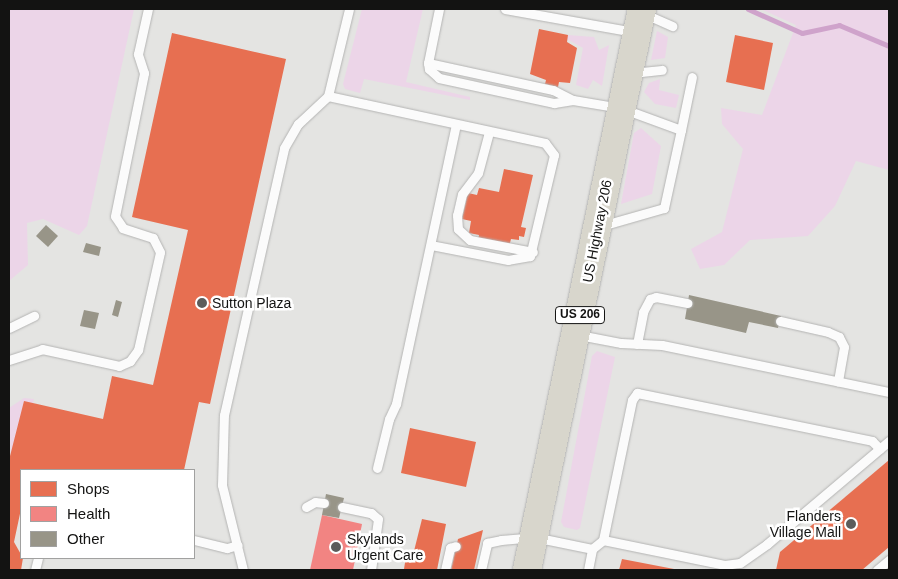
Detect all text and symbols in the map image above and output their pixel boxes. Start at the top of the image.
street label: US Highway 206 [579,178,615,284]
place label: Sutton Plaza [212,295,291,311]
marker: Sutton Plaza [196,297,208,309]
road number: US 206 [554,306,606,324]
legend [20,469,195,559]
text: Shops [67,480,110,497]
text: Health [67,505,110,522]
place label: Flanders Village Mall [770,508,841,540]
marker: Flanders Village Mall [845,518,857,530]
text: Other [67,530,105,547]
place label: Skylands Urgent Care [347,531,423,564]
marker: Skylands Urgent Care [329,540,343,554]

